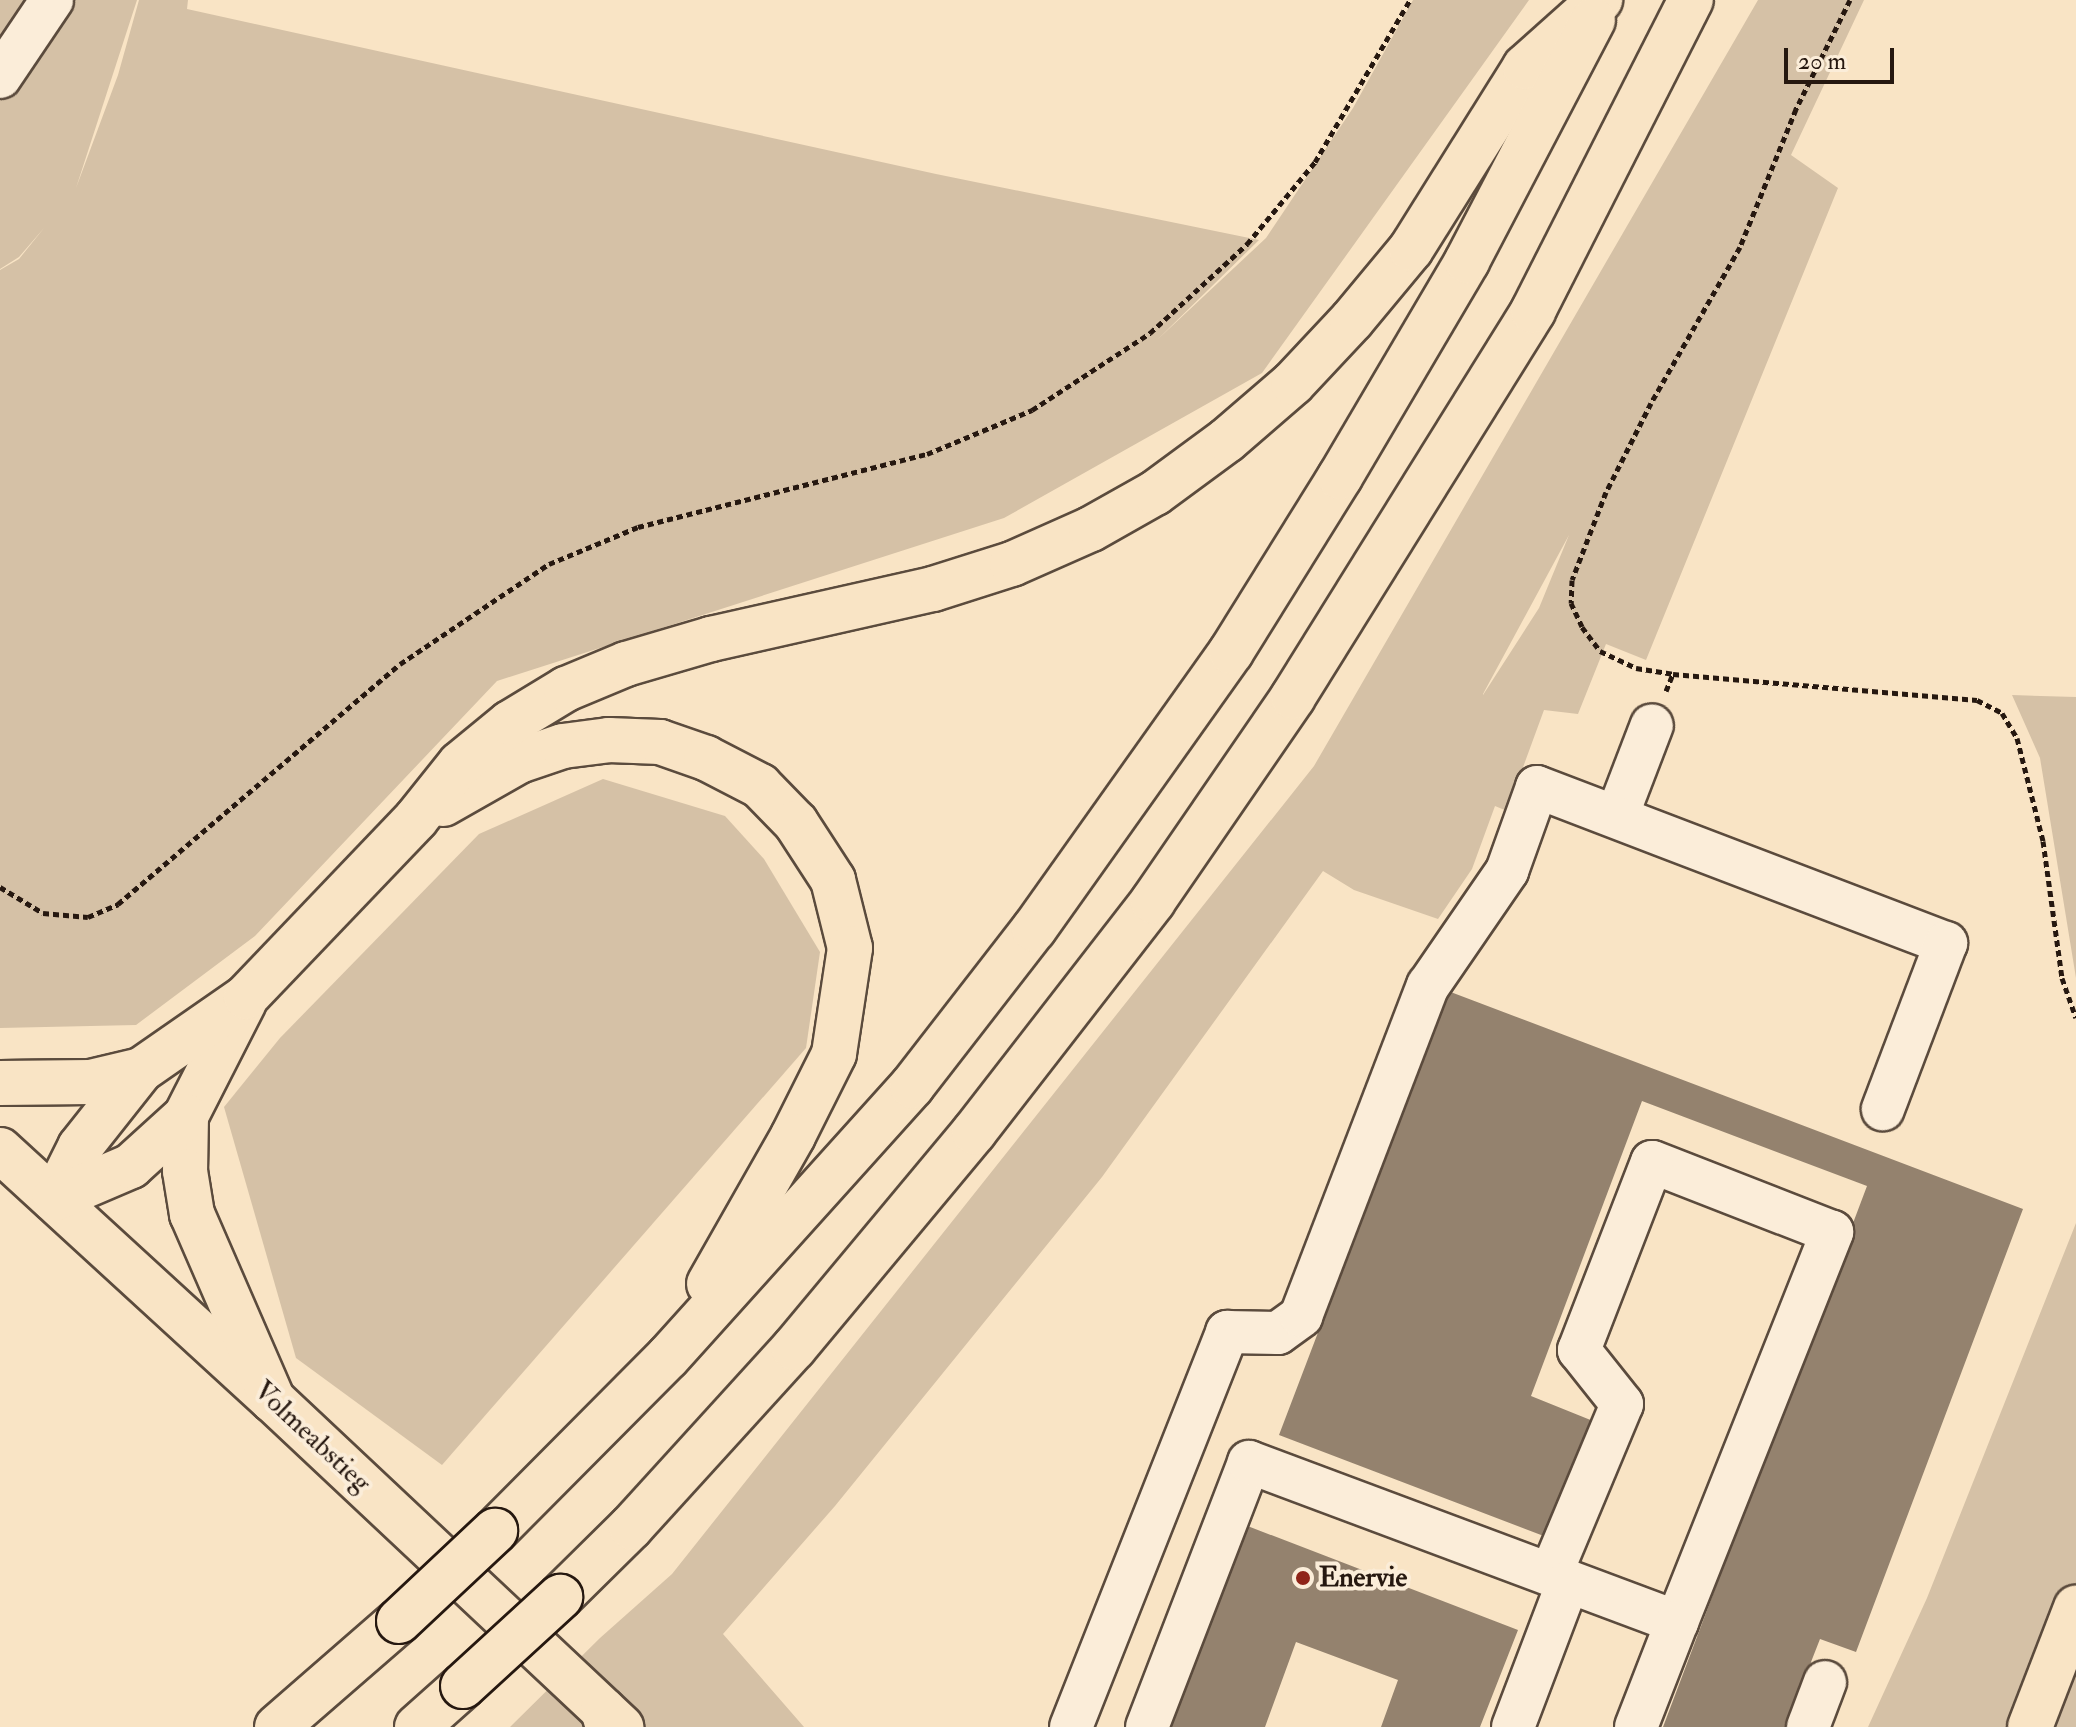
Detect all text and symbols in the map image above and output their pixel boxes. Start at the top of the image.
scale bar [1788,32,1898,82]
text: 20 m [1798,46,1846,77]
street label: Volmeabstieg [246,1374,378,1500]
place label: Enervie [1319,1561,1407,1595]
marker: Enervie [1294,1569,1312,1587]

